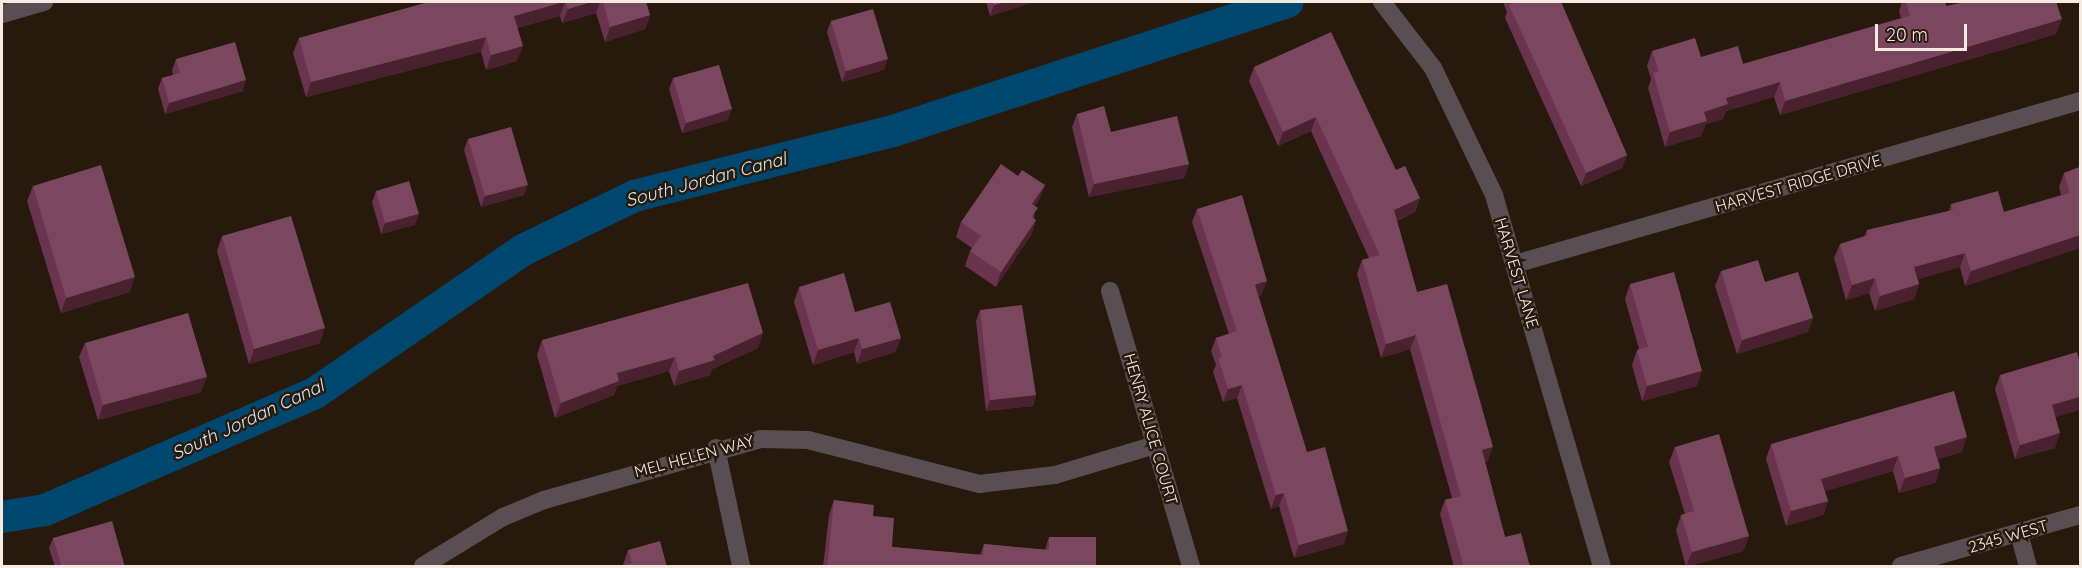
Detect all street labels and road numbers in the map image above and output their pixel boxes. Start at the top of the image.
street label: HARVEST RIDGE DRIVE [1713,150,1883,216]
street label: HARVEST LANE [1491,215,1543,331]
street label: HENRY ALICE COURT [1120,351,1182,507]
street label: MEL HELEN WAY [632,431,756,481]
street label: 2345 WEST [1966,515,2050,557]

